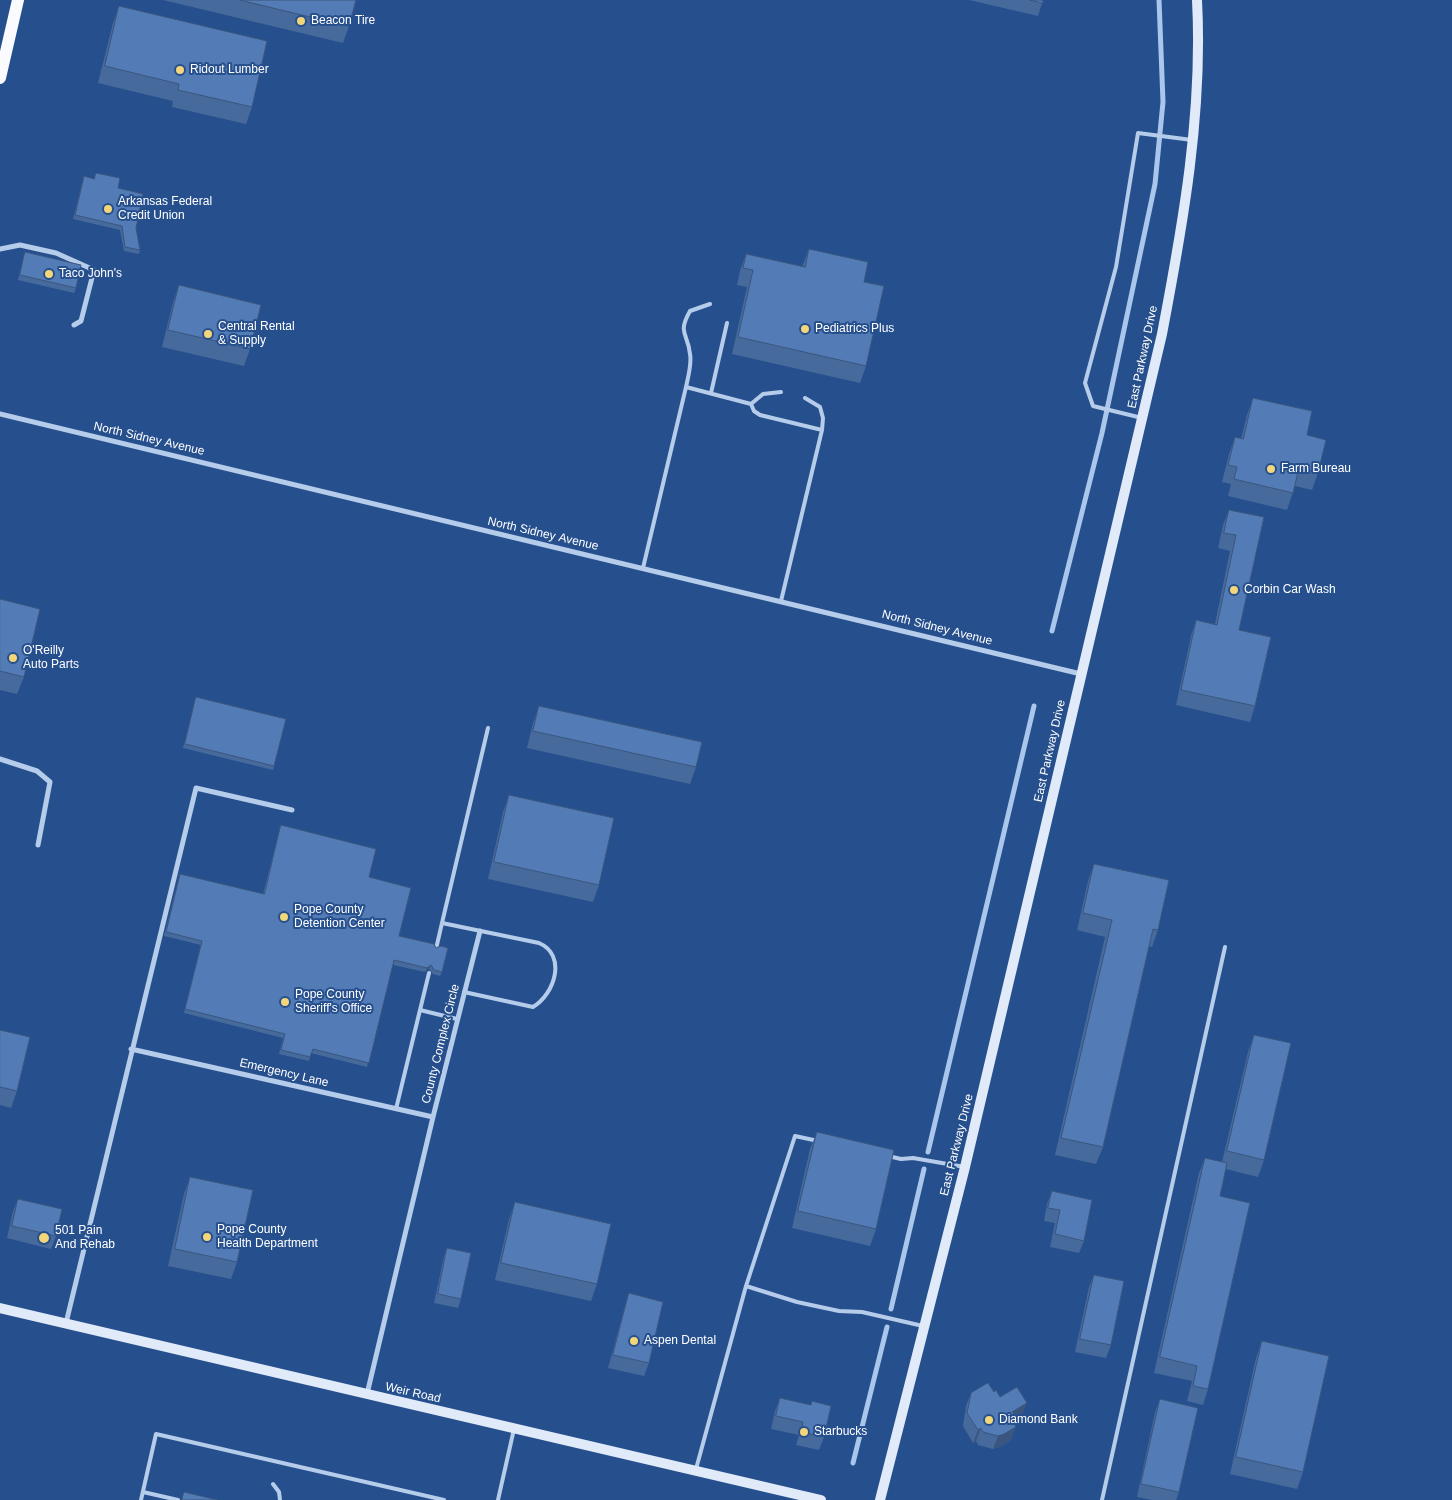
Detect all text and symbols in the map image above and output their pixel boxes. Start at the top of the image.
place label: Beacon Tire [311,14,375,28]
marker: Beacon Tire [295,15,307,27]
place label: Ridout Lumber [190,63,269,77]
marker: Ridout Lumber [174,64,186,76]
place label: Arkansas Federal Credit Union [118,195,212,223]
marker: Arkansas Federal Credit Union [102,203,114,215]
place label: Taco John's [59,267,122,281]
marker: Taco John's [43,268,55,280]
street label: East Parkway Drive [1125,304,1161,410]
place label: Central Rental & Supply [218,320,295,348]
place label: Pediatrics Plus [815,322,894,336]
marker: Pediatrics Plus [799,323,811,335]
marker: Central Rental & Supply [202,328,214,340]
street label: North Sidney Avenue [92,419,206,459]
place label: Farm Bureau [1281,462,1351,476]
marker: Farm Bureau [1265,463,1277,475]
street label: North Sidney Avenue [486,514,600,554]
place label: Corbin Car Wash [1244,583,1336,597]
marker: Corbin Car Wash [1228,584,1240,596]
street label: North Sidney Avenue [880,607,994,649]
place label: O'Reilly Auto Parts [23,644,79,672]
marker: O'Reilly Auto Parts [7,652,19,664]
street label: East Parkway Drive [1031,698,1069,804]
place label: Pope County Detention Center [294,903,385,931]
marker: Pope County Detention Center [278,911,290,923]
street label: County Complex Circle [419,983,463,1105]
place label: Pope County Sheriff's Office [295,988,372,1016]
marker: Pope County Sheriff's Office [279,996,291,1008]
street label: Emergency Lane [238,1056,330,1090]
street label: East Parkway Drive [937,1092,977,1198]
place label: Pope County Health Department [217,1223,318,1251]
place label: 501 Pain And Rehab [55,1224,115,1252]
marker: 501 Pain And Rehab [37,1231,51,1245]
marker: Pope County Health Department [201,1231,213,1243]
place label: Aspen Dental [644,1334,716,1348]
marker: Aspen Dental [628,1335,640,1347]
street label: Weir Road [384,1380,442,1406]
place label: Diamond Bank [999,1413,1078,1427]
marker: Diamond Bank [983,1414,995,1426]
place label: Starbucks [814,1425,867,1439]
marker: Starbucks [798,1426,810,1438]

